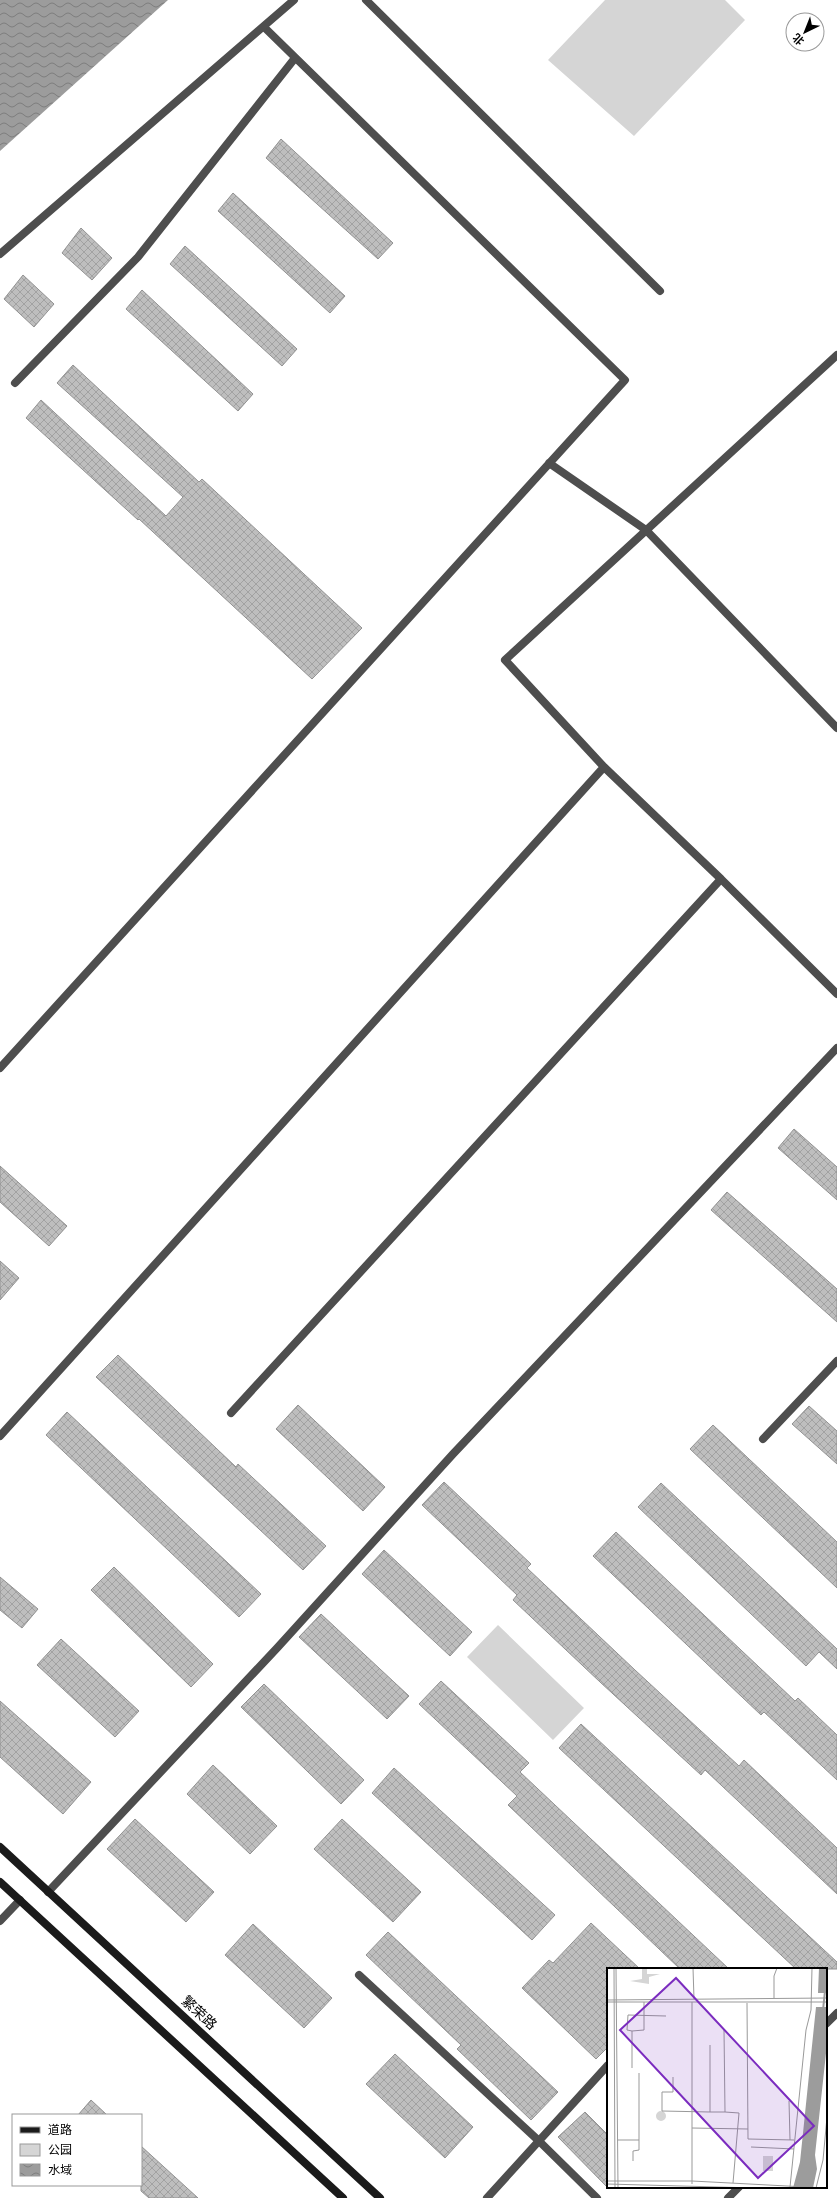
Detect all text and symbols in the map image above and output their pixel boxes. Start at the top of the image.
north arrow [785,12,825,52]
text: 北 [790,30,807,47]
inset map [607,1968,827,2188]
street label: 繁荣路 [178,1992,220,2034]
legend [12,2114,142,2186]
text: 道路 [48,2123,72,2138]
text: 公园 [48,2143,72,2158]
text: 水域 [48,2163,72,2178]

